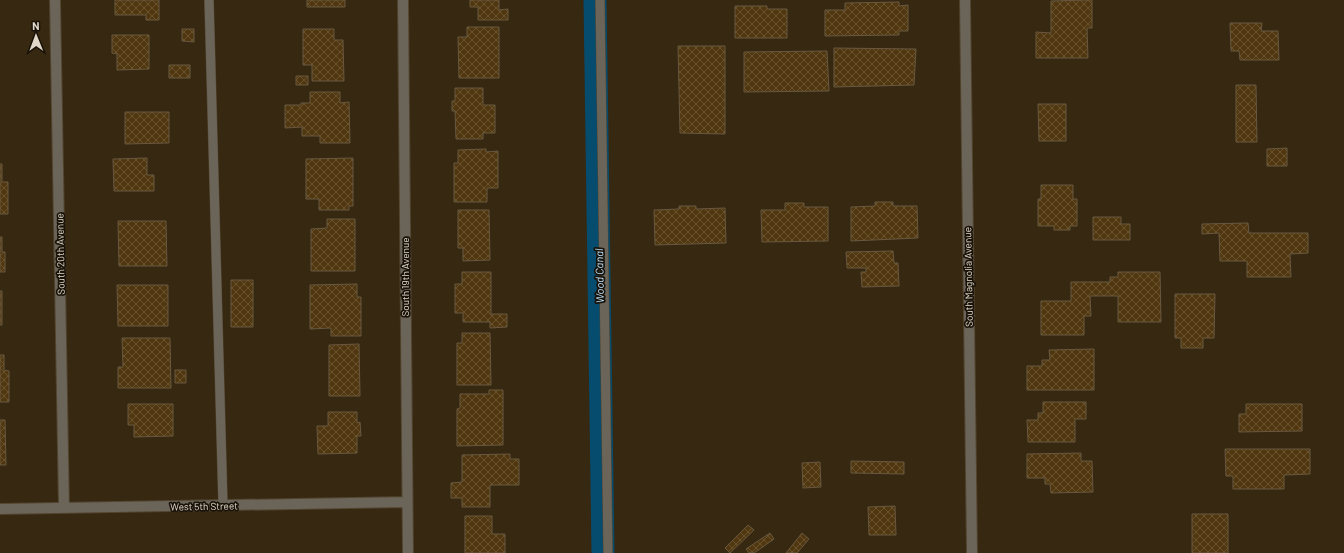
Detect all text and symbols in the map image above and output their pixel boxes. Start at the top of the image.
north arrow [16,16,56,56]
text: N [32,19,40,32]
street label: South 20th Avenue [53,213,67,295]
street label: South Magnolia Avenue [961,227,975,327]
street label: South 19th Avenue [399,237,411,317]
water label: Wood Canal [592,248,606,303]
street label: West 5th Street [170,499,238,513]

